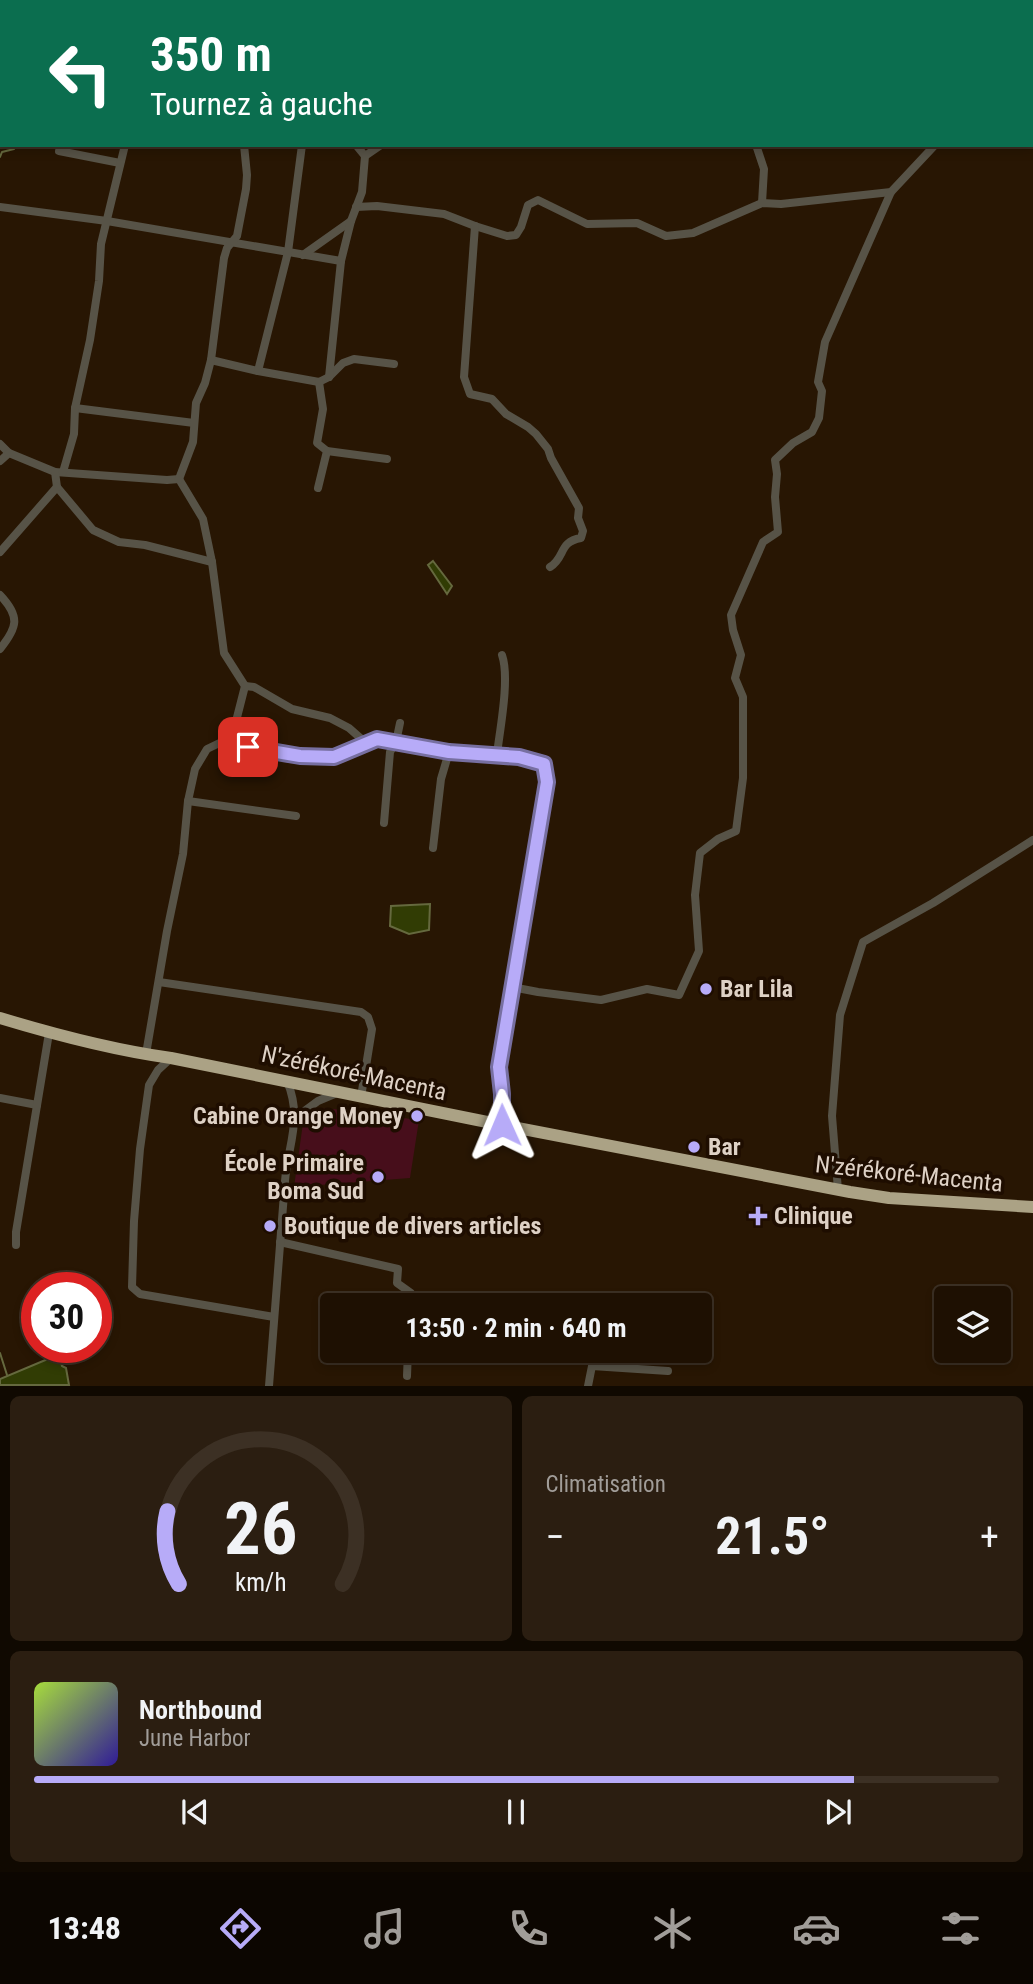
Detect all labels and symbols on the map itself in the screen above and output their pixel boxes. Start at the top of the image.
pin [218,717,278,777]
place label: Bar Lila [720,975,793,1003]
marker: Bar Lila [698,981,714,997]
street label: N'zérékoré-Macenta [259,1040,449,1106]
position arrow [465,1088,539,1162]
place label: Cabine Orange Money [193,1102,403,1130]
marker: Cabine Orange Money [409,1108,425,1124]
place label: Bar [708,1133,741,1161]
marker: Bar [686,1139,702,1155]
place label: École Primaire Boma Sud [224,1149,364,1205]
street label: N'zérékoré-Macenta [814,1150,1004,1198]
marker: École Primaire Boma Sud [370,1169,386,1185]
place label: Clinique [774,1202,853,1230]
marker: Clinique [748,1206,768,1226]
place label: Boutique de divers articles [284,1212,542,1240]
marker: Boutique de divers articles [262,1218,278,1234]
speed limit sign: 30 [21,1272,112,1363]

